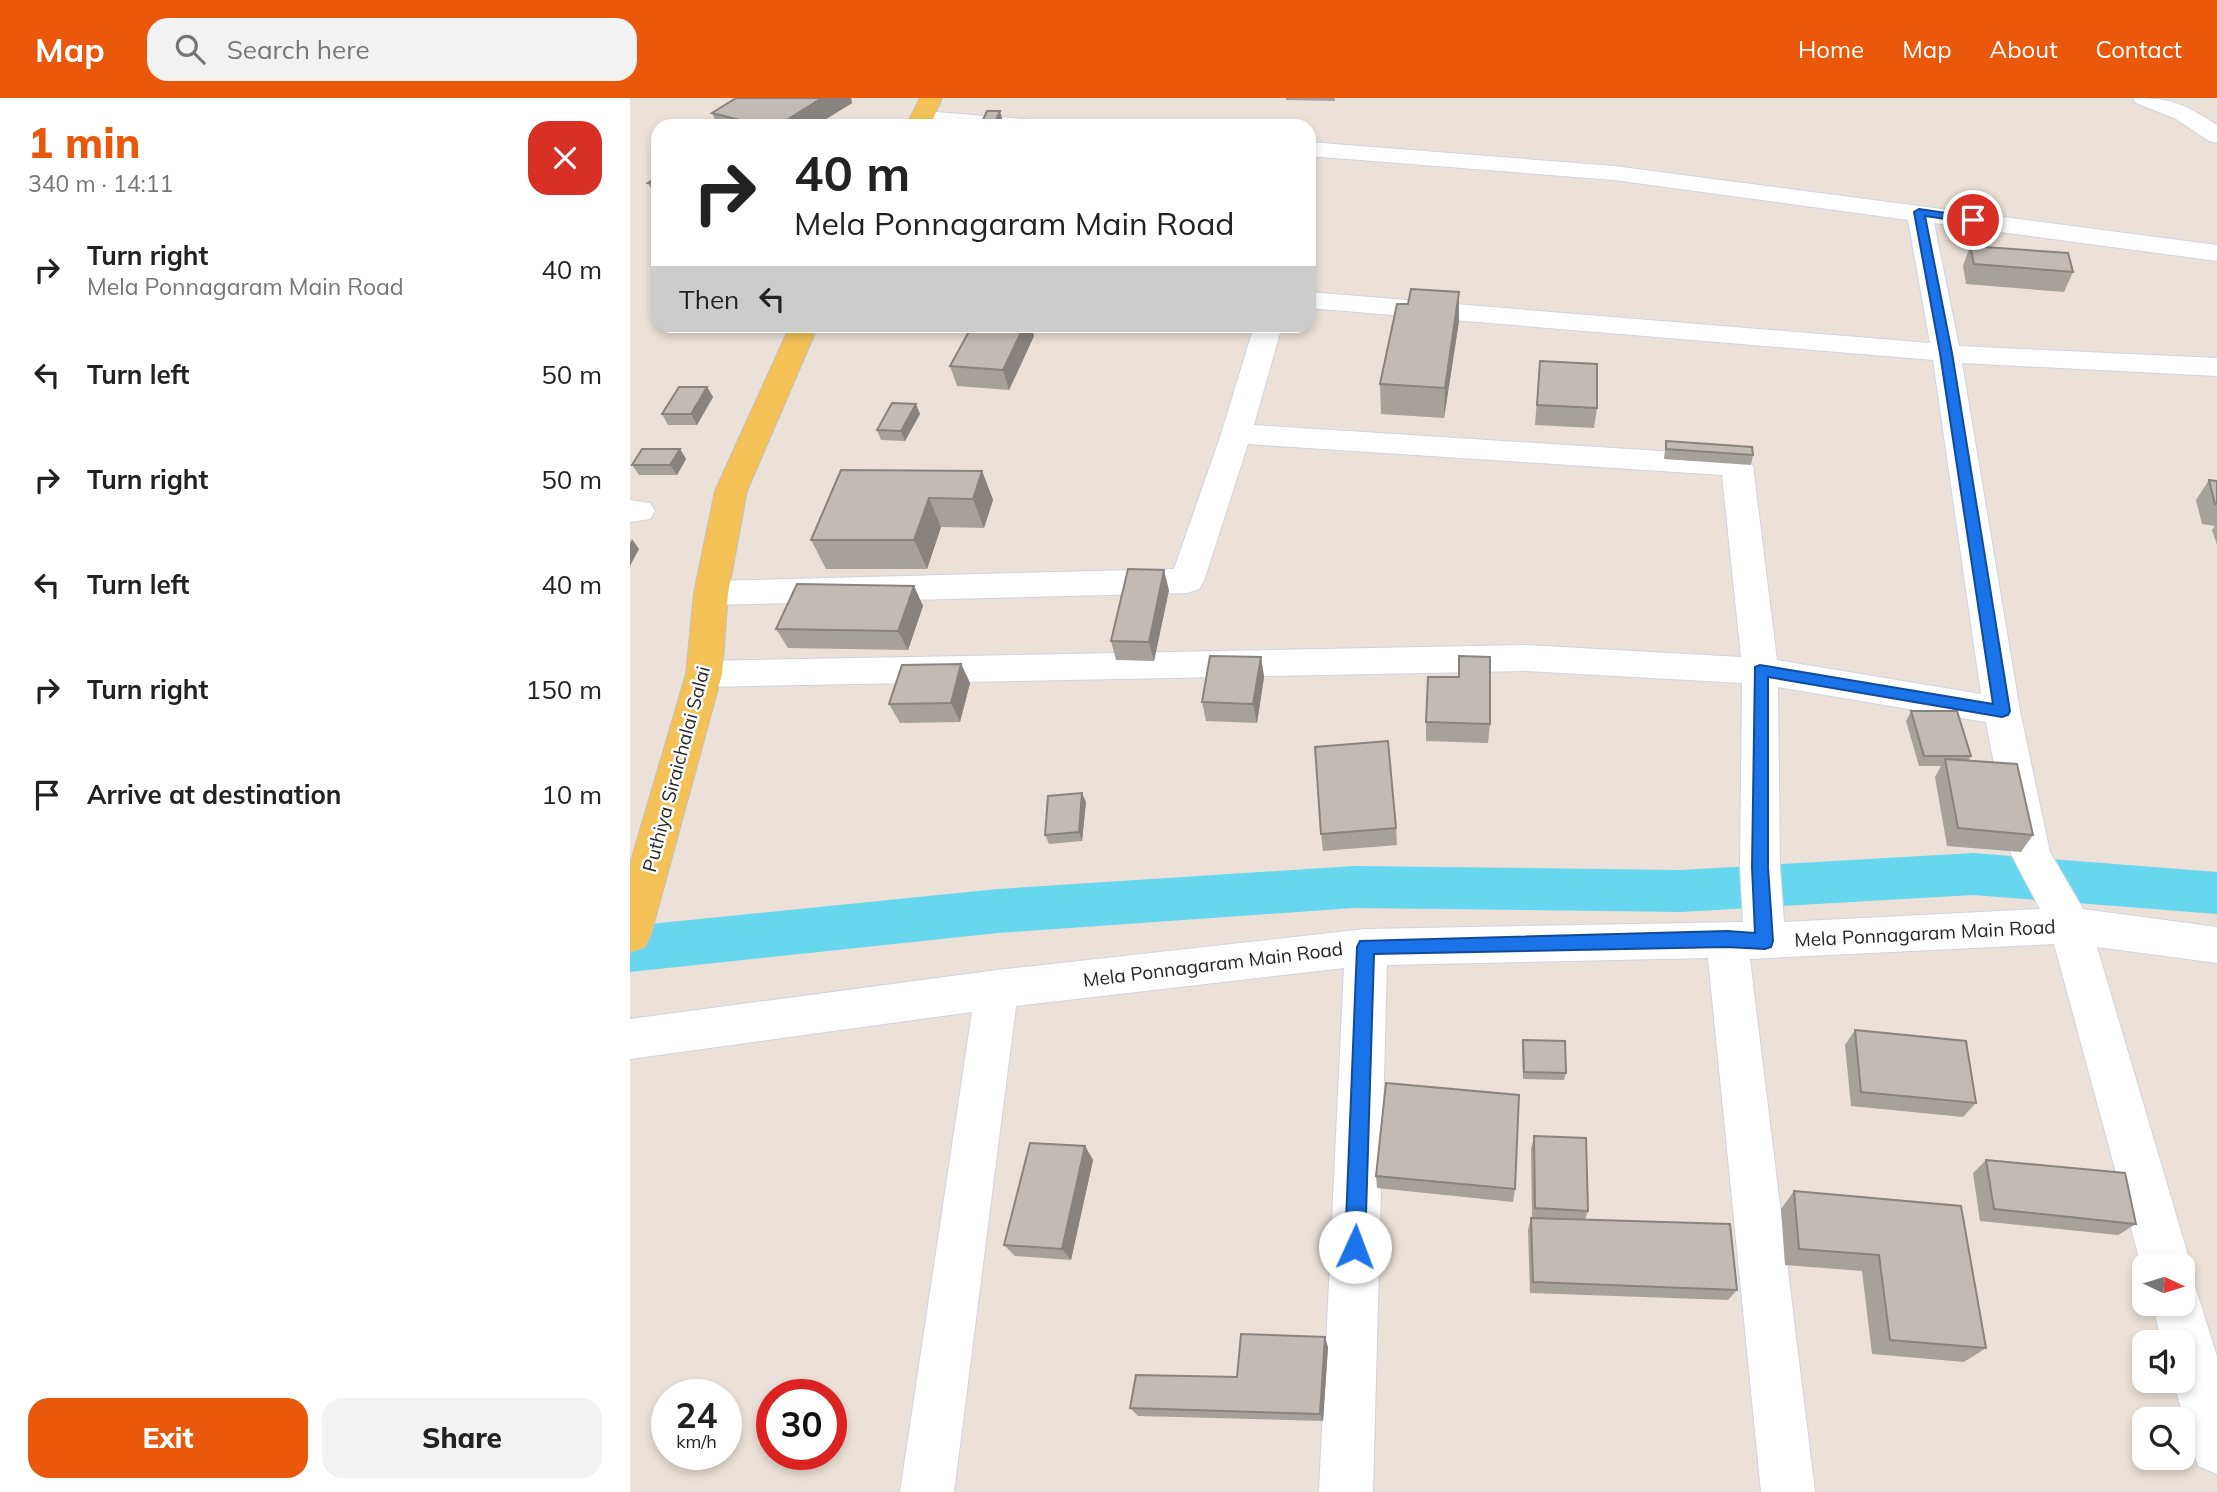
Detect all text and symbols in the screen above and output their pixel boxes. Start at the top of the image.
search box [147,18,637,81]
text: Map [35,29,105,70]
icon: search [171,30,209,68]
text: Search here [227,33,370,66]
text: Home [1798,34,1864,64]
text: Map [1902,34,1952,64]
text: About [1990,34,2058,64]
text: Contact [2096,34,2182,64]
text: 1 min [28,116,141,169]
button: close [528,121,602,195]
text: 40 m [794,142,910,203]
icon: right [679,147,770,238]
text: 340 m · 14:11 [28,169,173,198]
pin [1943,190,2003,250]
icon: arrive [1954,201,1992,239]
text: Mela Ponnagaram Main Road [794,203,1235,243]
text: Turn right [87,239,208,272]
icon: right [28,251,66,289]
text: 40 m [541,253,602,286]
text: Mela Ponnagaram Main Road [87,272,404,301]
icon: left [753,280,791,318]
text: Then [679,283,739,316]
icon: left [28,356,66,394]
text: Turn left [87,358,189,391]
text: 50 m [541,358,602,391]
icon: right [28,461,66,499]
text: Turn right [87,463,208,496]
text: 50 m [541,463,602,496]
icon: left [28,566,66,604]
text: Turn left [87,568,189,601]
text: 40 m [541,568,602,601]
street label: Puthiya Siraichalai Salai [637,664,715,874]
icon: right [28,671,66,709]
text: Turn right [87,673,208,706]
text: 150 m [526,673,602,706]
icon: arrive [28,776,66,814]
text: Arrive at destination [87,778,342,811]
text: 10 m [541,778,602,811]
street label: Mela Ponnagaram Main Road [1794,914,2056,952]
street label: Mela Ponnagaram Main Road [1082,936,1344,992]
position arrow [1318,1210,1392,1284]
north arrow [2132,1253,2194,1316]
map controls [2132,1253,2195,1470]
button: sound [2132,1330,2195,1393]
speed limit sign: 30 [756,1379,847,1470]
text: 24 [675,1393,718,1437]
button: Exit [28,1398,308,1478]
button: Share [322,1398,602,1478]
button: search [2132,1407,2195,1470]
text: km/h [676,1430,717,1453]

